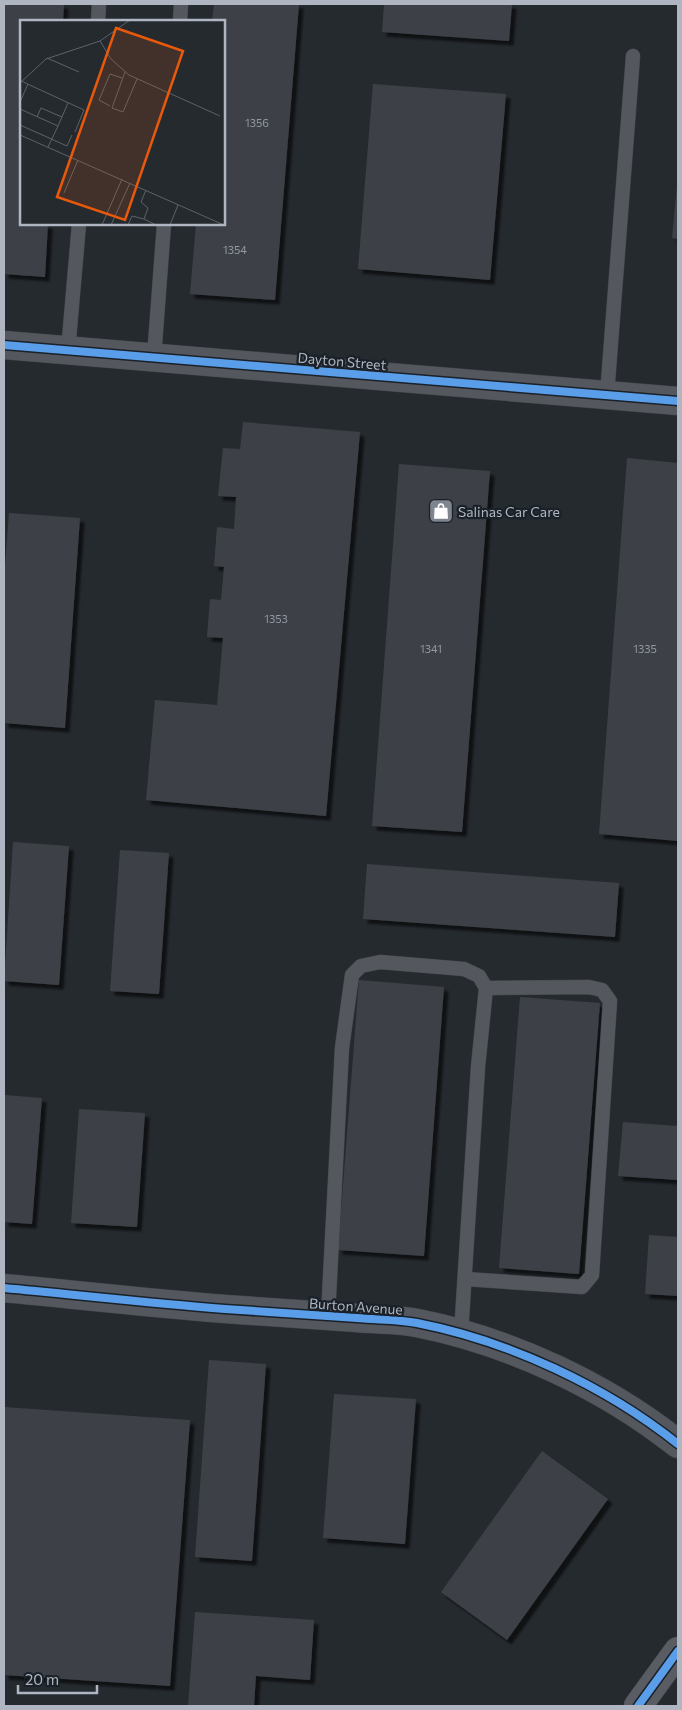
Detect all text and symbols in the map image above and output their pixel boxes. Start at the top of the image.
inset map [20,20,225,225]
house number: 1356 [245,116,269,129]
house number: 1354 [223,243,247,256]
street label: Dayton Street [297,349,387,373]
shop icon: Salinas Car Care [428,498,454,524]
place label: Salinas Car Care [458,503,560,520]
house number: 1353 [264,612,288,625]
house number: 1341 [420,642,442,655]
house number: 1335 [633,642,657,655]
street label: Burton Avenue [309,1294,403,1318]
scale bar [18,1662,96,1694]
text: 20 m [25,1670,59,1688]

